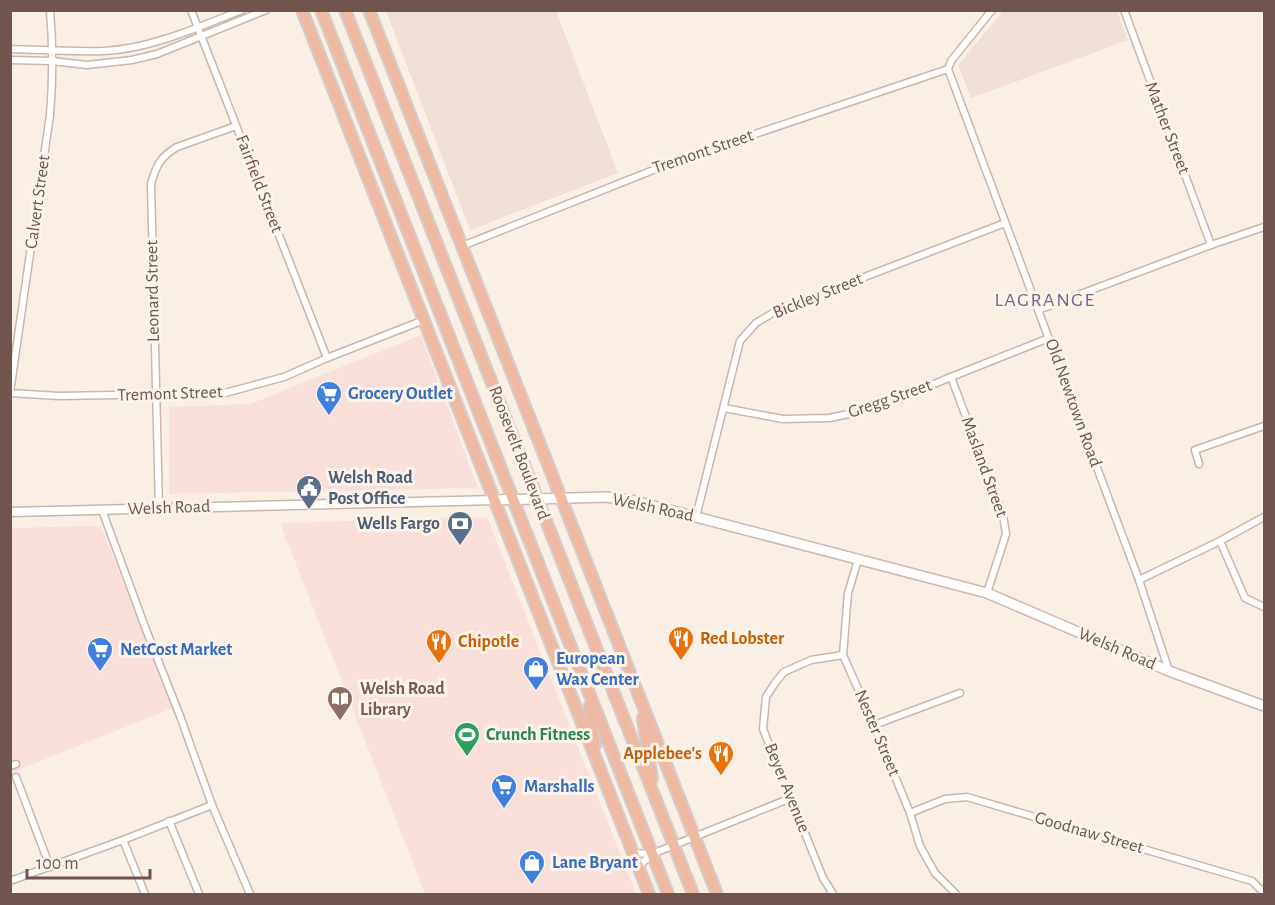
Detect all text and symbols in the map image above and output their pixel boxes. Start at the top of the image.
street label: Mather Street [1141,80,1193,177]
street label: Tremont Street [650,126,756,178]
street label: Fairfield Street [232,133,286,236]
street label: Calvert Street [22,154,54,250]
street label: Leonard Street [143,240,163,342]
street label: Bickley Street [771,270,866,322]
district label: LAGRANGE [994,290,1096,310]
street label: Old Newtown Road [1041,337,1105,469]
street label: Gregg Street [846,376,934,422]
supermarket icon: Grocery Outlet [314,379,344,417]
street label: Tremont Street [117,383,223,405]
street label: Roosevelt Boulevard [485,384,553,522]
place label: Grocery Outlet [348,385,453,403]
street label: Masland Street [957,414,1011,520]
place label: Welsh Road Post Office [328,469,413,508]
public building icon: Welsh Road Post Office [294,473,324,511]
street label: Welsh Road [611,491,695,525]
street label: Welsh Road [127,498,211,518]
bank icon: Wells Fargo [445,509,475,547]
place label: Wells Fargo [357,515,440,533]
restaurant icon: Red Lobster [666,624,696,662]
street label: Welsh Road [1075,625,1159,673]
restaurant icon: Chipotle [424,627,454,665]
place label: Red Lobster [700,630,785,648]
place label: Chipotle [458,633,519,651]
supermarket icon: NetCost Market [85,635,115,673]
place label: NetCost Market [120,641,232,659]
place label: European Wax Center [556,650,639,689]
shop icon: European Wax Center [521,654,551,692]
place label: Welsh Road Library [360,680,445,719]
library icon: Welsh Road Library [325,684,355,722]
street label: Nester Street [851,687,903,779]
sports icon: Crunch Fitness [452,720,482,758]
place label: Crunch Fitness [486,726,590,744]
restaurant icon: Applebee's [706,739,736,777]
street label: Beyer Avenue [761,741,813,835]
place label: Applebee's [623,745,702,763]
supermarket icon: Marshalls [489,772,519,810]
place label: Marshalls [524,778,595,796]
street label: Goodnaw Street [1033,809,1146,857]
scale bar [27,842,150,880]
shop icon: Lane Bryant [517,848,547,886]
place label: Lane Bryant [552,854,638,872]
text: 100 m [36,855,79,873]

